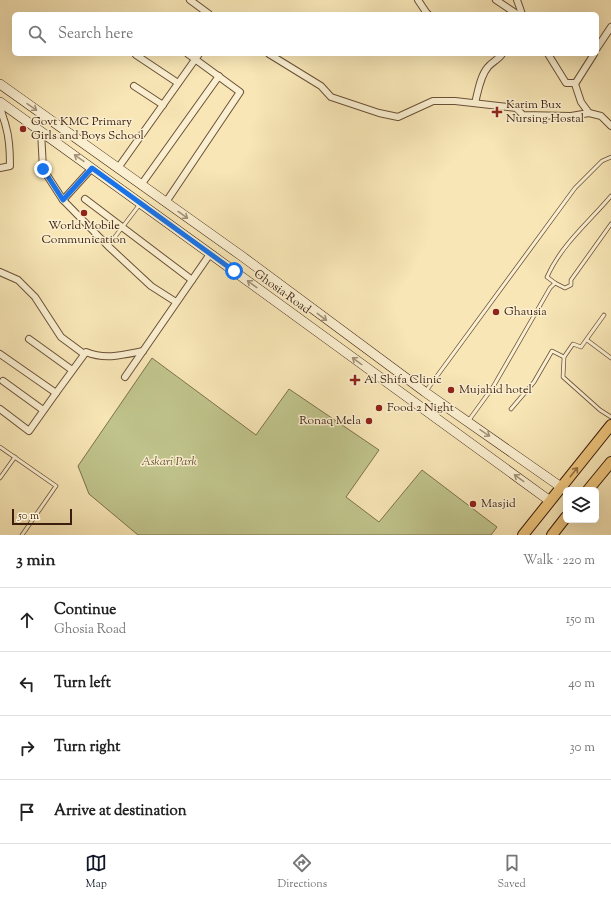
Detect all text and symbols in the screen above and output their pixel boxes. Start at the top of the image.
search box [12,12,599,56]
icon: search [26,23,48,45]
text: Search here [58,24,133,45]
place label: Karim Bux Nursing Hostal [506,96,585,128]
one-way arrow [26,103,37,111]
marker: Karim Bux Nursing Hostal [491,106,503,118]
place label: Govt KMC Primary Girls and Boys School [31,113,145,145]
marker: Govt KMC Primary Girls and Boys School [18,124,28,134]
one-way arrow [73,154,84,162]
route end [34,160,52,178]
marker: World Mobile Communication [79,208,89,218]
one-way arrow [178,210,189,219]
place label: World Mobile Communication [42,217,126,249]
route start [225,262,243,280]
street label: Ghosia Road [250,265,314,319]
one-way arrow [246,280,257,288]
place label: Ghausia [504,303,547,321]
marker: Ghausia [491,307,501,317]
one-way arrow [316,312,327,321]
one-way arrow [351,356,362,365]
place label: Al Shifa Clinic [364,371,442,389]
marker: Al Shifa Clinic [349,374,361,386]
place label: Mujahid hotel [459,381,532,399]
marker: Mujahid hotel [446,385,456,395]
place label: Food 2 Night [387,399,454,417]
marker: Food 2 Night [374,403,384,413]
place label: Ronaq Mela [299,412,361,430]
marker: Ronaq Mela [364,416,374,426]
one-way arrow [479,429,490,437]
park label: Askari Park [141,453,197,471]
one-way arrow [569,466,578,477]
one-way arrow [514,474,525,482]
map controls [563,487,599,523]
button: layers [563,487,599,523]
place label: Masjid [481,495,516,513]
marker: Masjid [468,499,478,509]
scale bar [12,507,72,526]
text: 50 m [18,508,39,524]
text: 3 min [16,549,55,573]
text: Walk · 220 m [523,552,595,570]
text: Continue [54,600,116,621]
icon: ahead [16,609,38,631]
text: 150 m [566,611,595,629]
text: Ghosia Road [54,621,126,639]
icon: left [16,673,38,695]
text: Turn left [54,673,111,694]
text: 40 m [568,675,595,693]
icon: right [16,737,38,759]
text: Turn right [54,737,120,758]
text: 30 m [569,739,595,757]
icon: arrive [16,801,38,823]
text: Arrive at destination [54,801,187,822]
tab: Map [85,852,107,892]
tab: Directions [278,852,327,892]
tab: Saved [498,852,526,892]

